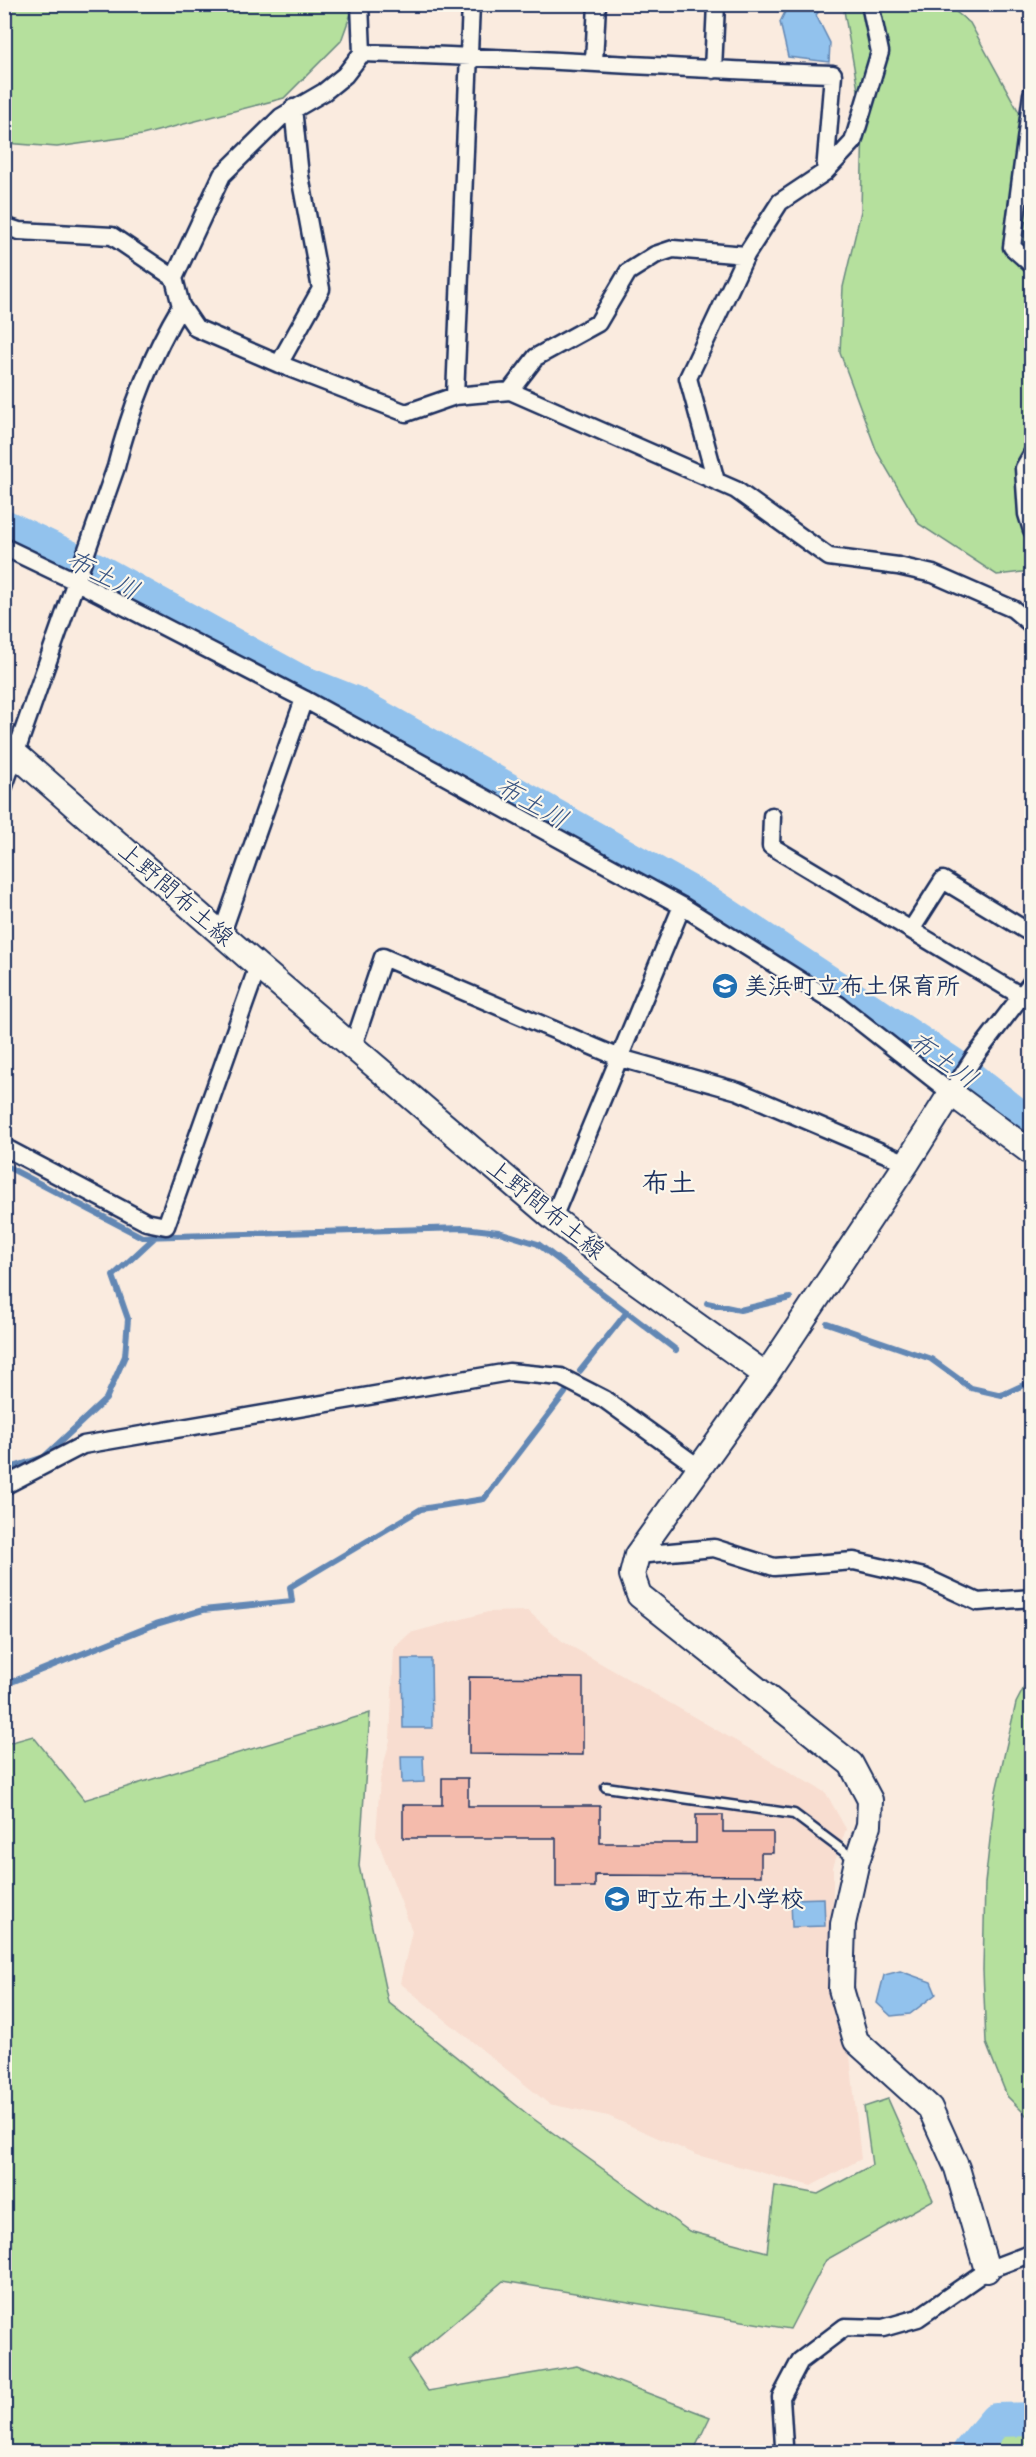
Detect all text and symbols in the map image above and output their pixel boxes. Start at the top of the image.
water label: 布土川 [61,543,145,607]
water label: 布土川 [490,770,574,836]
street label: 上野間布土線 [112,835,240,953]
school or university icon: 美浜町立布土保育所 [710,971,740,1001]
place label: 美浜町立布土保育所 [744,971,960,1001]
water label: 布土川 [902,1024,984,1096]
street label: 上野間布土線 [481,1152,611,1266]
district label: 布土 [642,1166,696,1200]
school or university icon: 町立布土小学校 [602,1884,632,1914]
place label: 町立布土小学校 [636,1884,804,1914]

